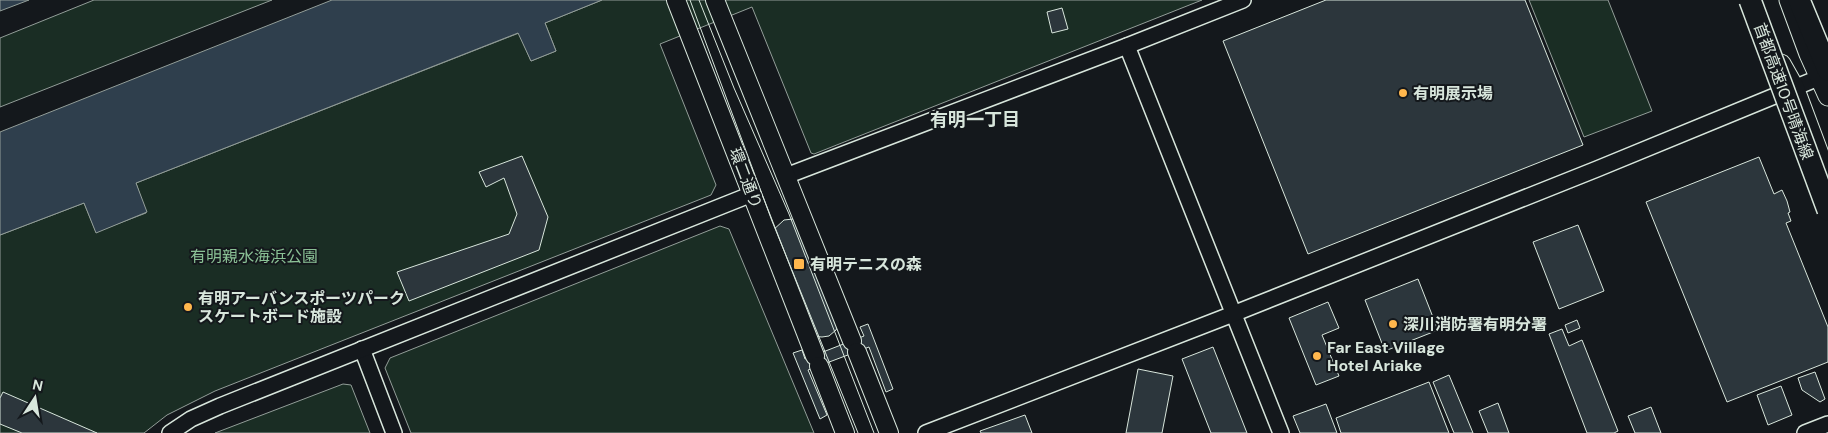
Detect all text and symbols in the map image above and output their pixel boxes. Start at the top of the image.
street label: 首都高速10号晴海線 [1749,20,1818,162]
place label: 有明展示場 [1413,83,1493,104]
marker: 有明展示場 [1397,87,1409,99]
district label: 有明一丁目 [930,108,1020,132]
street label: 環二通り [724,145,767,212]
park label: 有明親水海浜公園 [190,246,318,267]
place label: 有明テニスの森 [810,254,922,275]
marker: 有明テニスの森 [792,257,806,271]
place label: 有明アーバンスポーツパーク スケートボード施設 [198,288,405,327]
marker: 有明アーバンスポーツパーク スケートボード施設 [182,301,194,313]
place label: 深川消防署有明分署 [1403,314,1547,335]
marker: 深川消防署有明分署 [1387,318,1399,330]
place label: Far East Village Hotel Ariake [1327,337,1445,376]
marker: Far East Village Hotel Ariake [1311,350,1323,362]
north arrow [10,373,60,423]
text: N [31,375,45,395]

